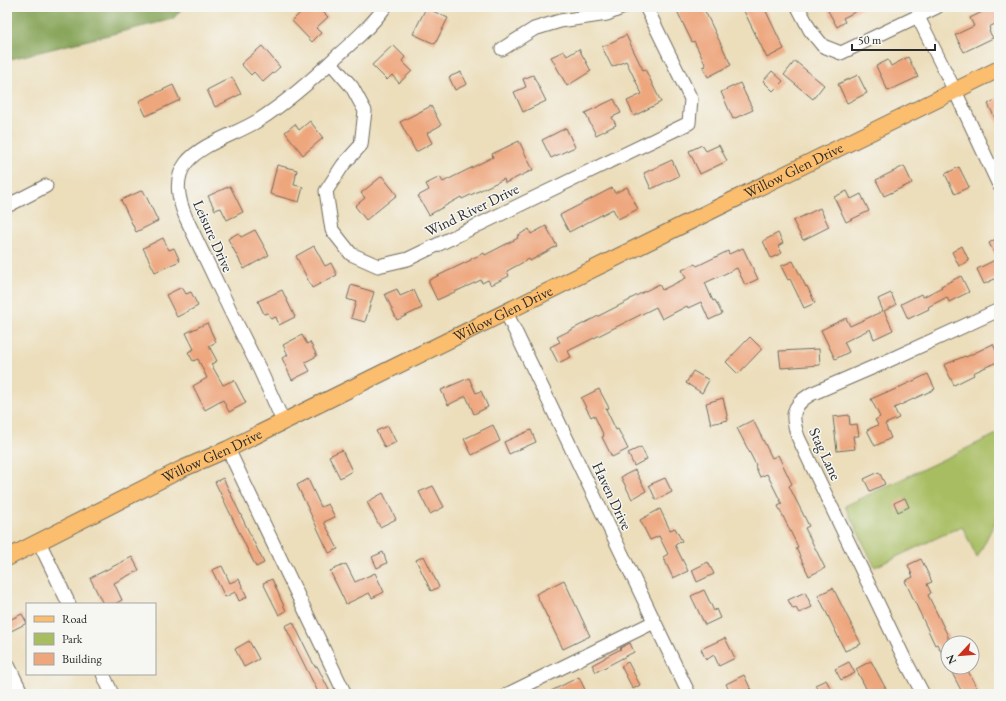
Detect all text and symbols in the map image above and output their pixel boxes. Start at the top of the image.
scale bar [852,26,935,52]
text: 50 m [858,32,882,48]
street label: Willow Glen Drive [741,137,846,202]
street label: Wind River Drive [422,179,522,240]
street label: Leisure Drive [189,197,238,275]
street label: Willow Glen Drive [450,281,556,346]
street label: Willow Glen Drive [158,424,265,487]
street label: Stag Lane [805,425,846,483]
street label: Haven Drive [588,459,637,533]
legend [26,603,156,675]
text: Road [62,611,88,627]
text: Park [62,631,83,647]
north arrow [940,635,980,675]
text: Building [62,651,103,667]
text: N [943,652,959,666]

